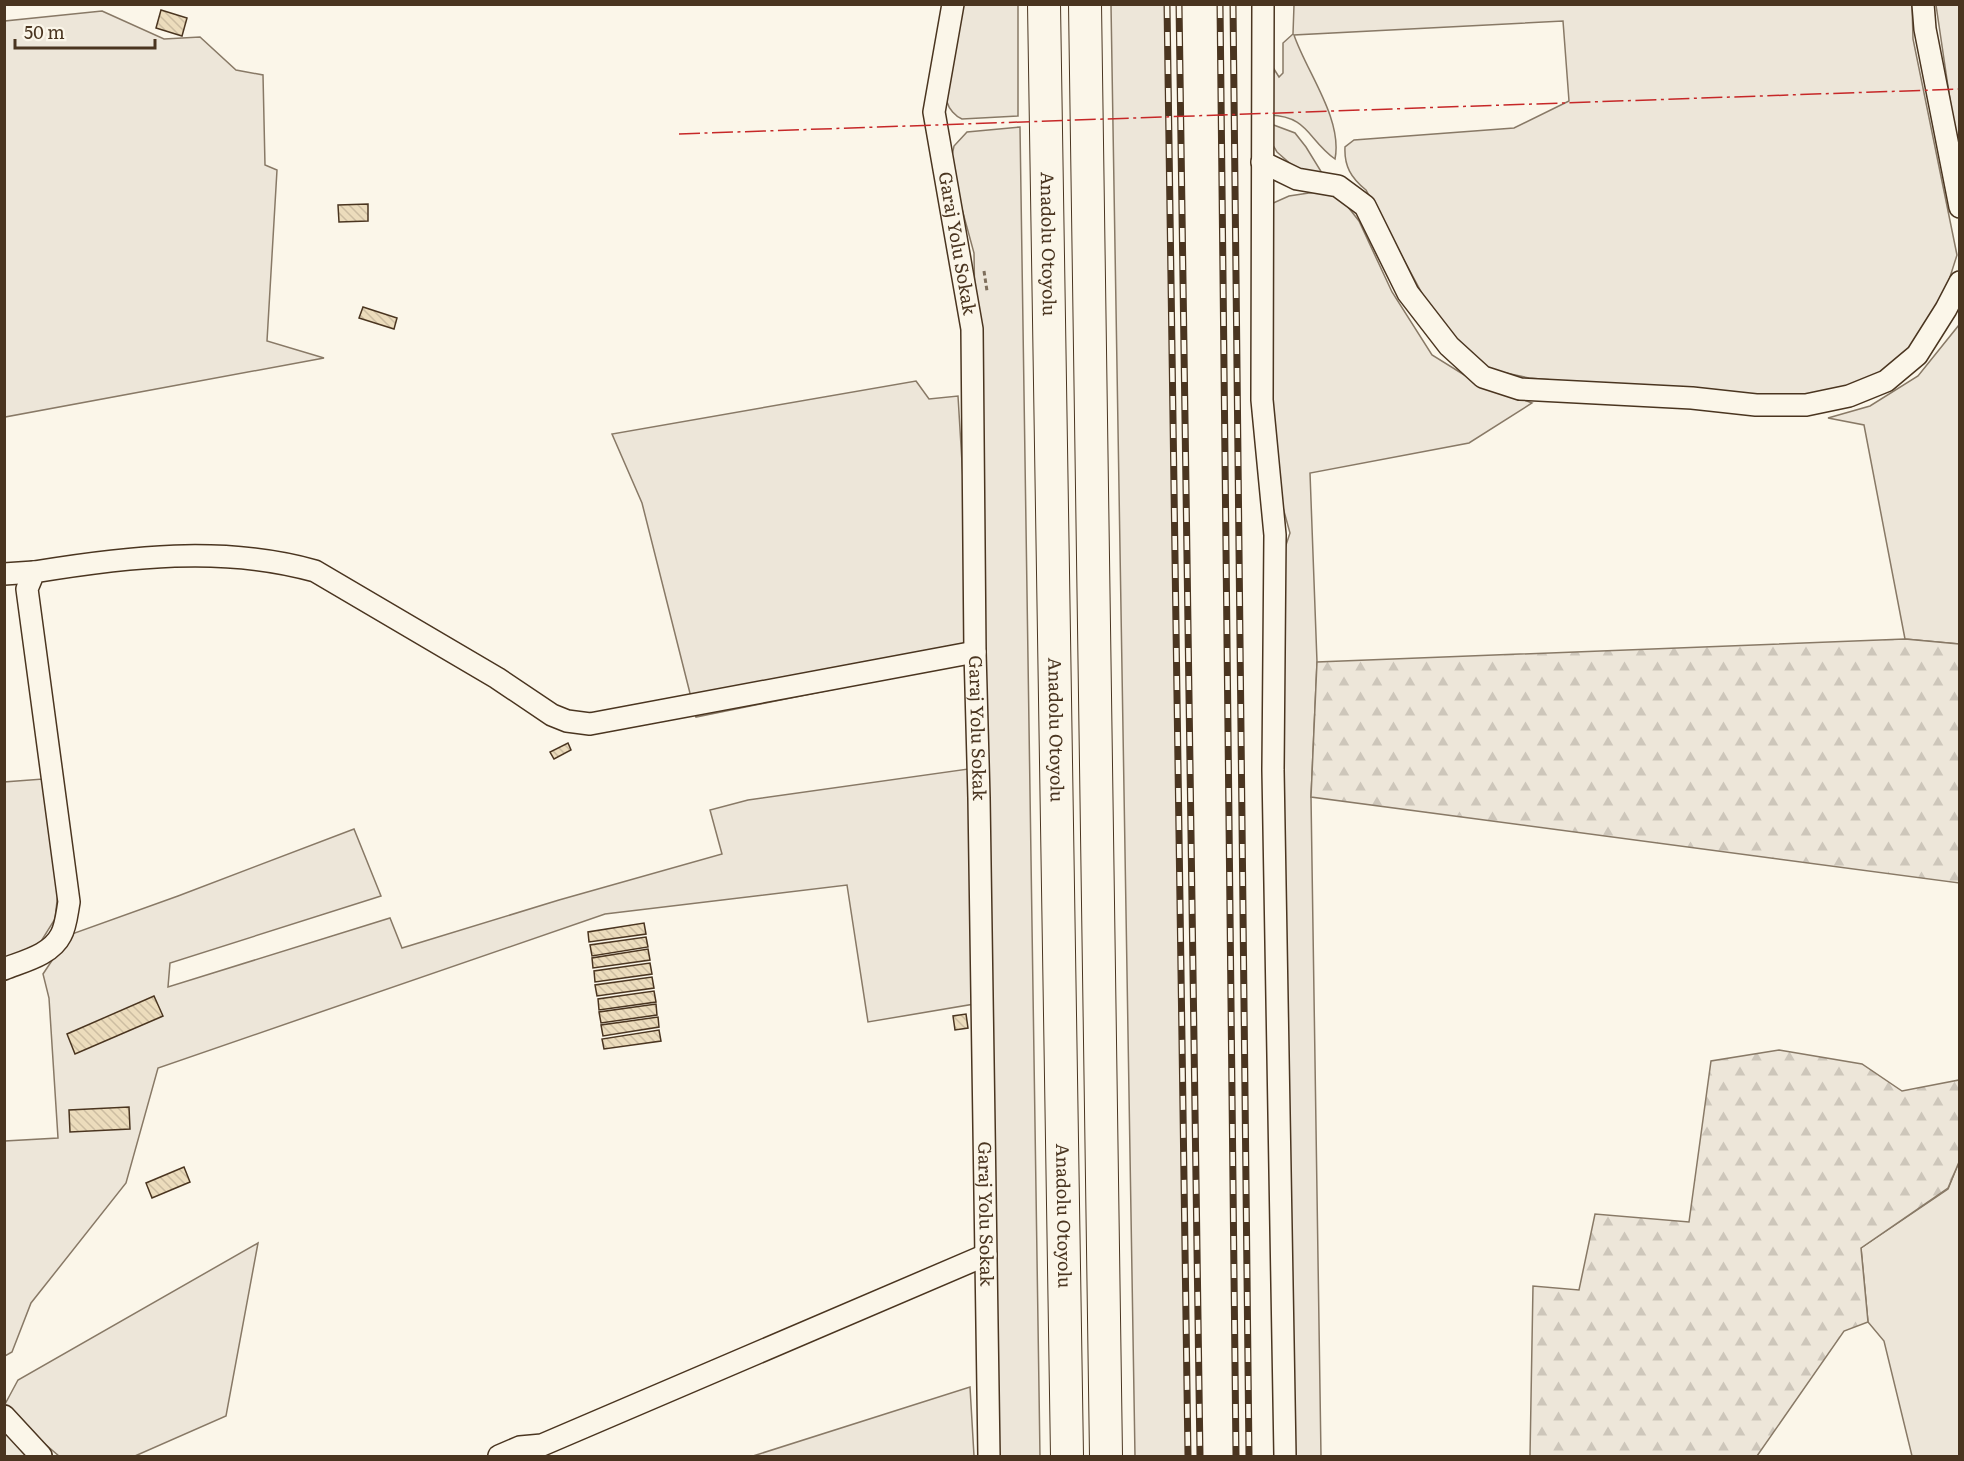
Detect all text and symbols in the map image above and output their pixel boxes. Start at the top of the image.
scale bar [15,12,154,50]
text: 50 m [24,18,65,45]
street label: Garaj Yolu Sokak [933,169,984,318]
street label: Anadolu Otoyolu [1035,171,1064,317]
street label: Garaj Yolu Sokak [963,655,994,802]
street label: Anadolu Otoyolu [1042,657,1072,803]
street label: Garaj Yolu Sokak [972,1141,1001,1288]
street label: Anadolu Otoyolu [1050,1143,1079,1288]

